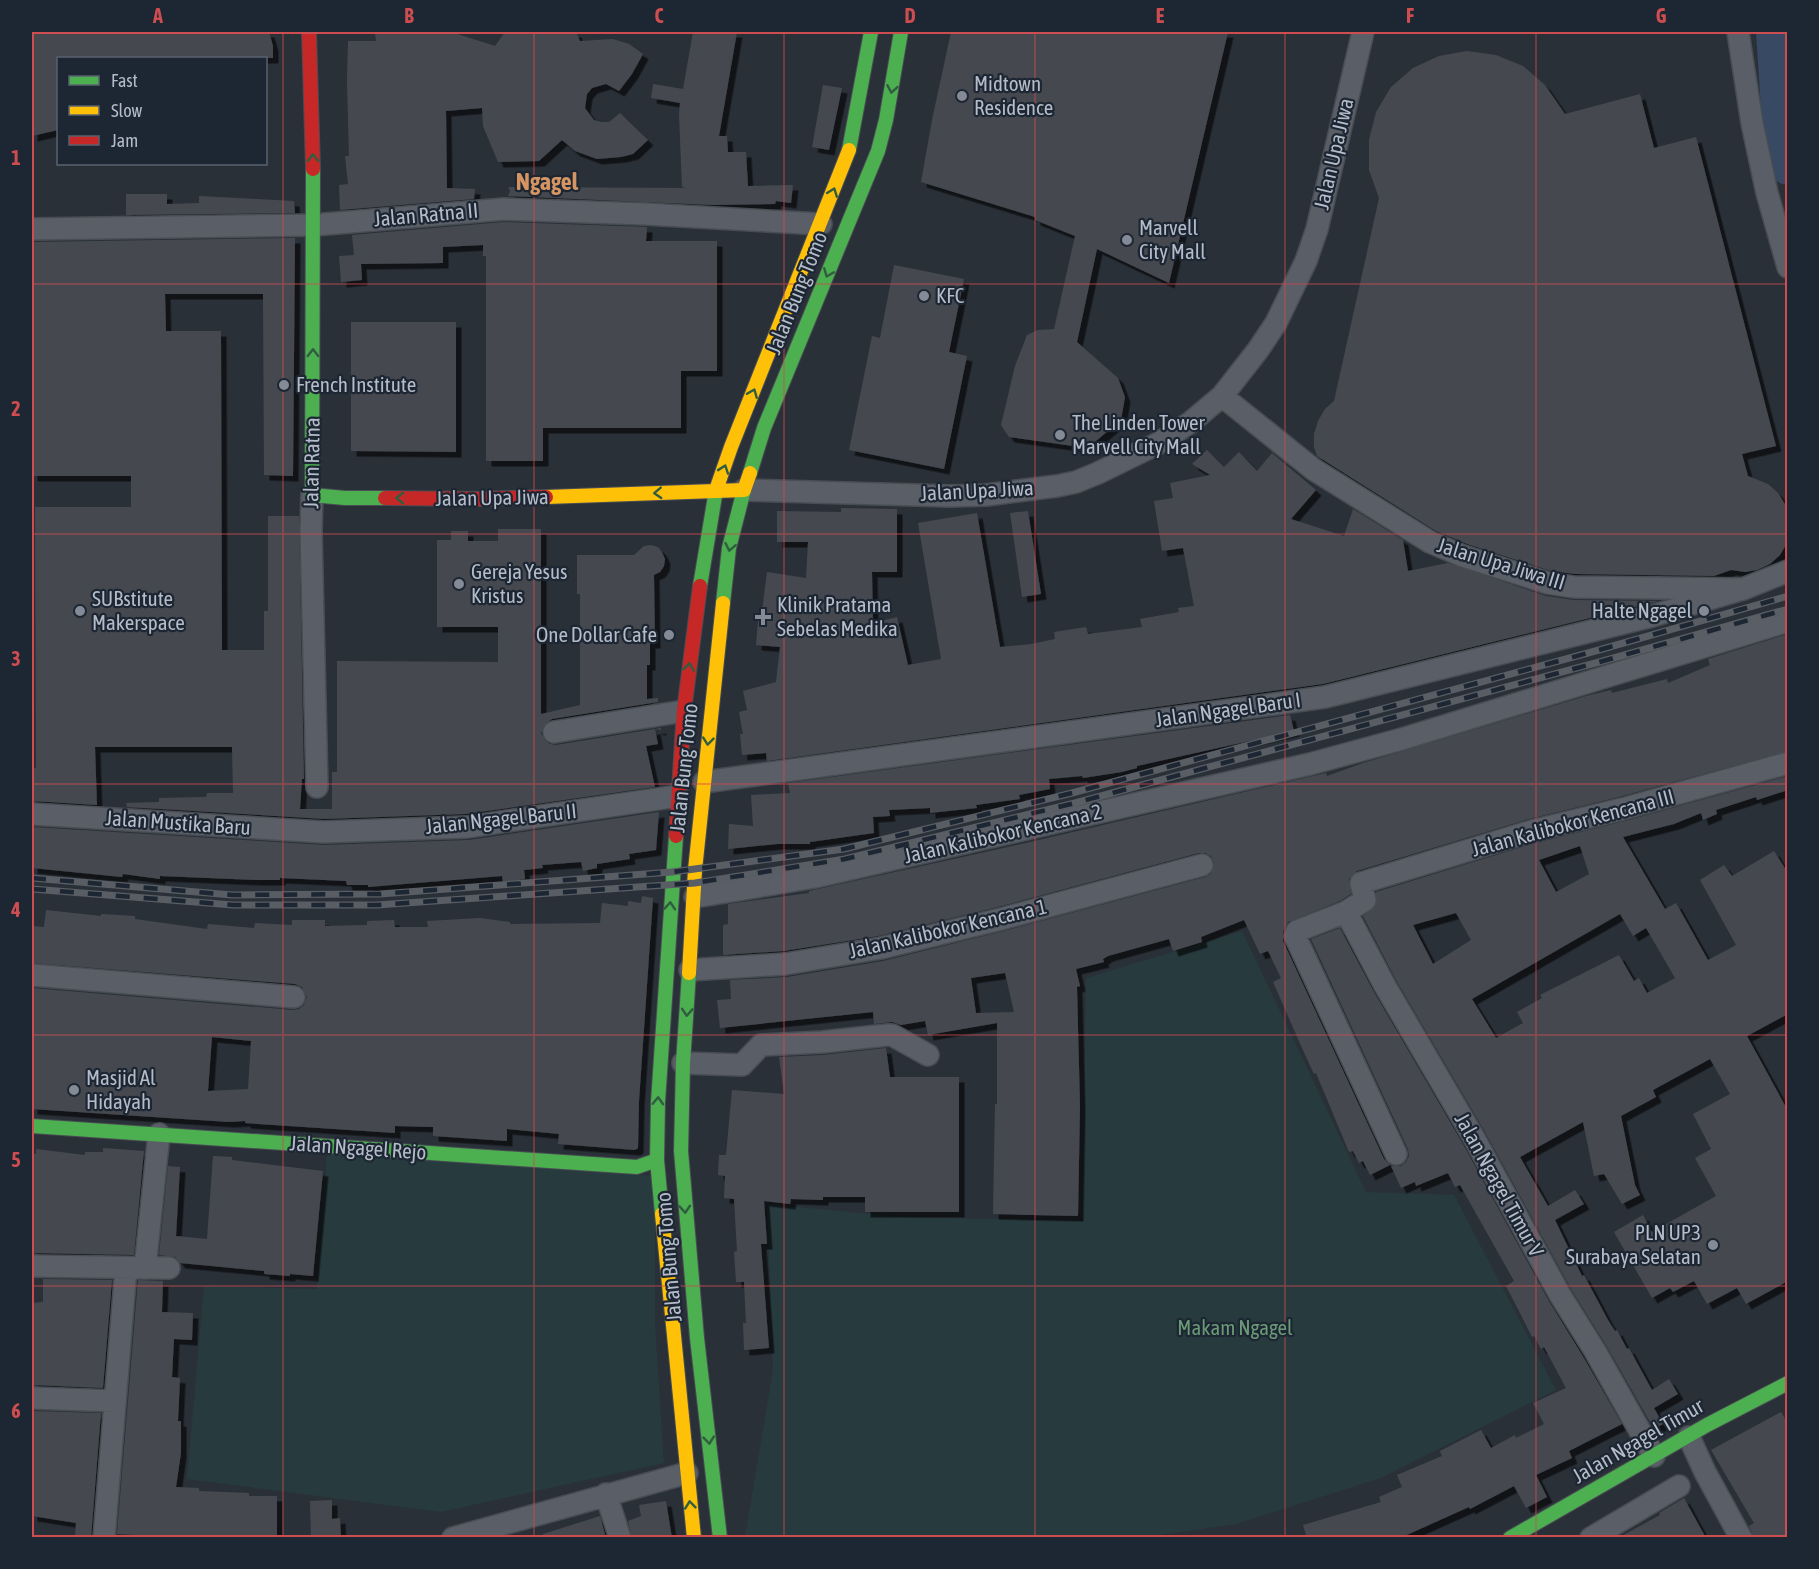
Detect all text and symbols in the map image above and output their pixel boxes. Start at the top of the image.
text: A [152,4,163,27]
text: B [404,4,414,27]
text: C [655,4,664,27]
text: D [904,4,916,27]
text: E [1156,4,1165,27]
text: F [1406,4,1414,27]
text: G [1656,4,1667,27]
legend [57,57,267,165]
text: Fast [111,70,138,91]
place label: Midtown Residence [974,71,1053,119]
one-way arrow [886,85,898,94]
marker: Midtown Residence [955,89,969,103]
street label: Jalan Upa Jiwa [1309,96,1357,212]
text: Slow [111,100,142,121]
text: Jam [111,130,138,151]
text: 1 [11,146,21,169]
one-way arrow [307,153,319,162]
district label: Ngagel [516,168,579,195]
one-way arrow [826,188,838,199]
street label: Jalan Ratna II [373,197,479,231]
place label: Marvell City Mall [1139,215,1206,263]
street label: Jalan Bung Tomo [761,228,832,357]
marker: Marvell City Mall [1120,233,1134,247]
one-way arrow [823,266,835,277]
place label: KFC [936,283,965,307]
marker: KFC [917,289,931,303]
one-way arrow [307,348,319,357]
place label: French Institute [296,372,416,396]
marker: French Institute [277,378,291,392]
one-way arrow [746,388,758,399]
text: 2 [11,397,21,420]
place label: The Linden Tower Marvell City Mall [1072,410,1206,458]
street label: Jalan Ratna [298,417,324,509]
marker: The Linden Tower Marvell City Mall [1053,428,1067,442]
one-way arrow [716,464,729,475]
street label: Jalan Upa Jiwa [920,475,1034,505]
street label: Jalan Upa Jiwa [435,484,549,510]
one-way arrow [653,487,662,500]
one-way arrow [396,492,405,505]
street label: Jalan Upa Jiwa III [1434,532,1568,594]
one-way arrow [724,542,737,552]
place label: Gereja Yesus Kristus [471,559,567,607]
marker: Gereja Yesus Kristus [452,577,466,591]
place label: SUBstitute Makerspace [92,586,185,634]
place label: Klinik Pratama Sebelas Medika [777,592,898,640]
place label: Halte Ngagel [1592,598,1692,622]
marker: SUBstitute Makerspace [73,604,87,618]
marker: Halte Ngagel [1697,604,1711,618]
marker: Klinik Pratama Sebelas Medika [754,608,772,626]
place label: One Dollar Cafe [536,622,657,646]
marker: One Dollar Cafe [662,628,676,642]
text: 3 [11,647,21,670]
one-way arrow [682,663,694,672]
street label: Jalan Ngagel Baru I [1154,687,1302,731]
street label: Jalan Bung Tomo [664,702,702,834]
one-way arrow [702,736,715,745]
street label: Jalan Kalibokor Kencana III [1469,783,1677,861]
street label: Jalan Ngagel Baru II [424,798,578,838]
street label: Jalan Kalibokor Kencana 2 [902,799,1104,867]
street label: Jalan Mustika Baru [105,805,251,839]
street label: Jalan Kalibokor Kencana 1 [847,894,1049,962]
text: 4 [10,898,21,921]
one-way arrow [664,902,677,911]
one-way arrow [681,1007,694,1016]
place label: Masjid Al Hidayah [86,1065,156,1113]
marker: Masjid Al Hidayah [67,1083,81,1097]
one-way arrow [652,1097,665,1106]
street label: Jalan Ngagel Timur V [1450,1109,1550,1261]
street label: Jalan Ngagel Rejo [289,1130,427,1164]
text: 5 [11,1148,21,1171]
street label: Jalan Bung Tomo [650,1191,686,1323]
one-way arrow [679,1205,692,1214]
place label: PLN UP3 Surabaya Selatan [1566,1220,1701,1268]
marker: PLN UP3 Surabaya Selatan [1706,1238,1720,1252]
park label: Makam Ngagel [1177,1315,1293,1339]
street label: Jalan Ngagel Timur [1568,1393,1708,1487]
text: 6 [11,1399,21,1422]
one-way arrow [702,1435,715,1445]
one-way arrow [684,1501,697,1510]

